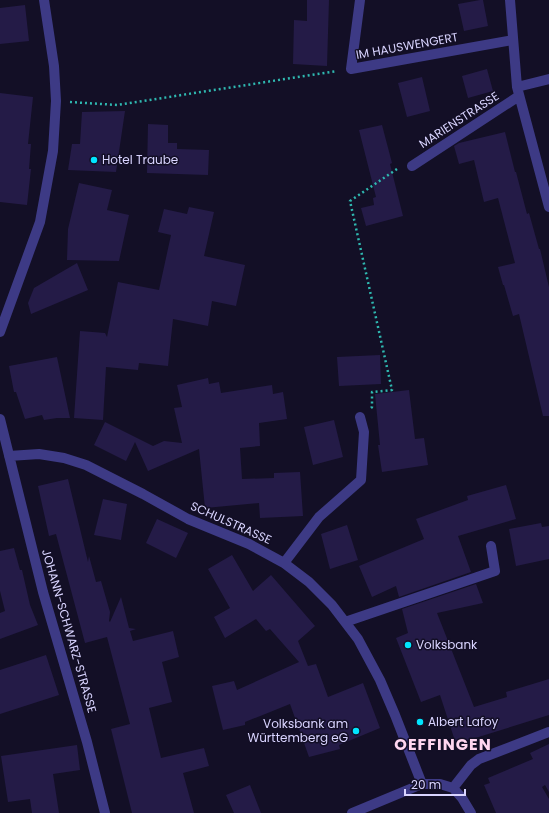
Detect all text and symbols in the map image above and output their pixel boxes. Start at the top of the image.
street label: IM HAUSWENGERT [354,28,460,63]
street label: MARIENSTRASSE [415,87,502,152]
place label: Hotel Traube [102,151,178,168]
marker: Hotel Traube [89,155,99,165]
street label: SCHULSTRASSE [188,497,274,548]
street label: JOHANN-SCHWARZ-STRASSE [38,547,101,715]
place label: Volksbank [416,636,478,653]
marker: Volksbank [403,640,413,650]
place label: Albert Lafoy [428,713,499,730]
place label: Volksbank am Württemberg eG [247,715,348,746]
marker: Albert Lafoy [415,717,425,727]
marker: Volksbank am Württemberg eG [351,726,361,736]
district label: OEFFINGEN [394,733,492,756]
scale bar [405,771,465,797]
text: 20 m [411,776,441,793]

